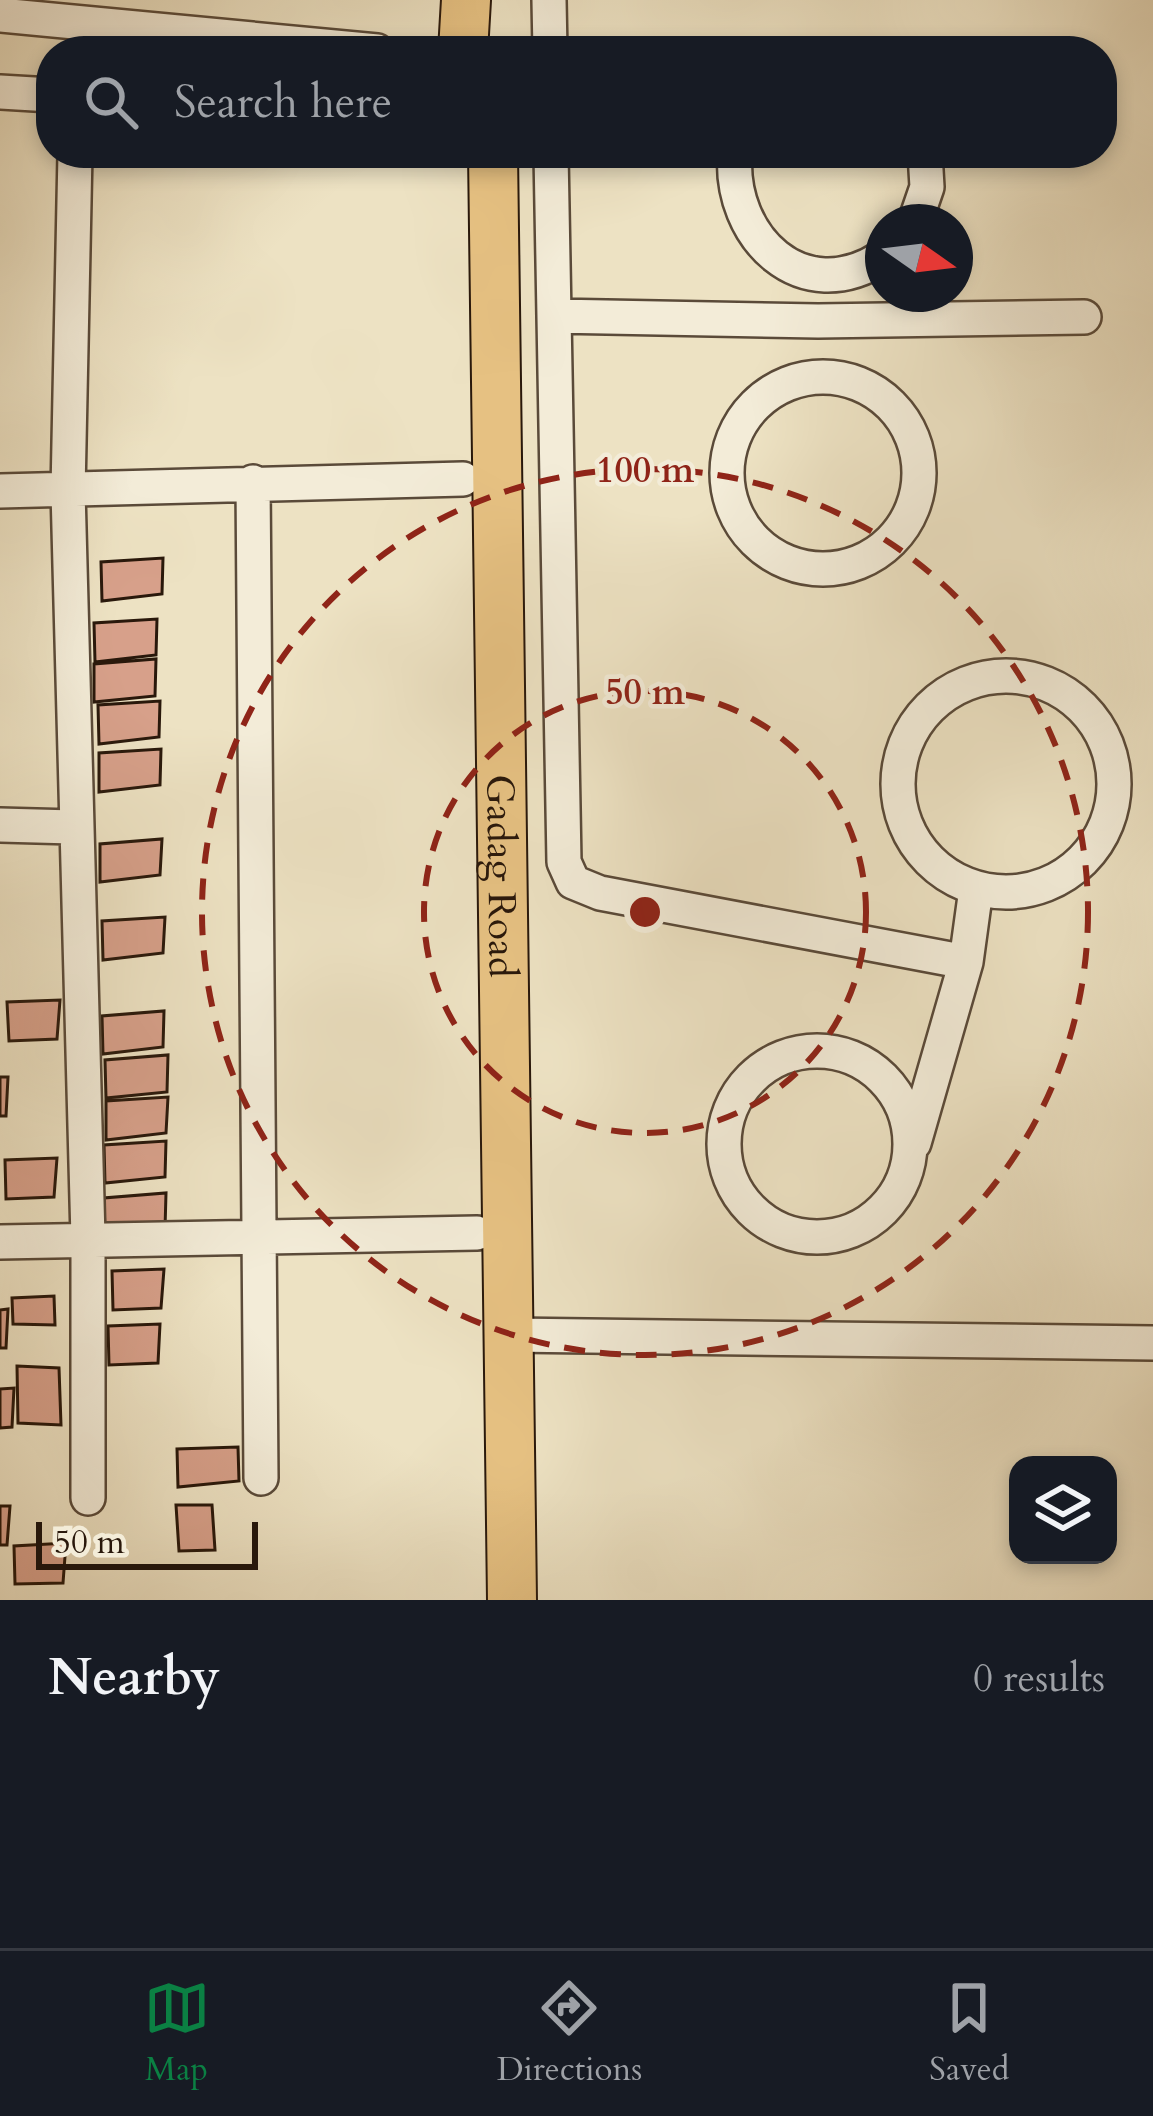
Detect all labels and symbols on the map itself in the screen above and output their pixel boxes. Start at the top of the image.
north arrow [865,204,973,312]
text: 100 m [596,446,695,495]
text: 50 m [605,668,686,717]
street label: Gadag Road [473,774,529,978]
centre of rings [624,891,666,933]
scale bar [36,1516,258,1569]

